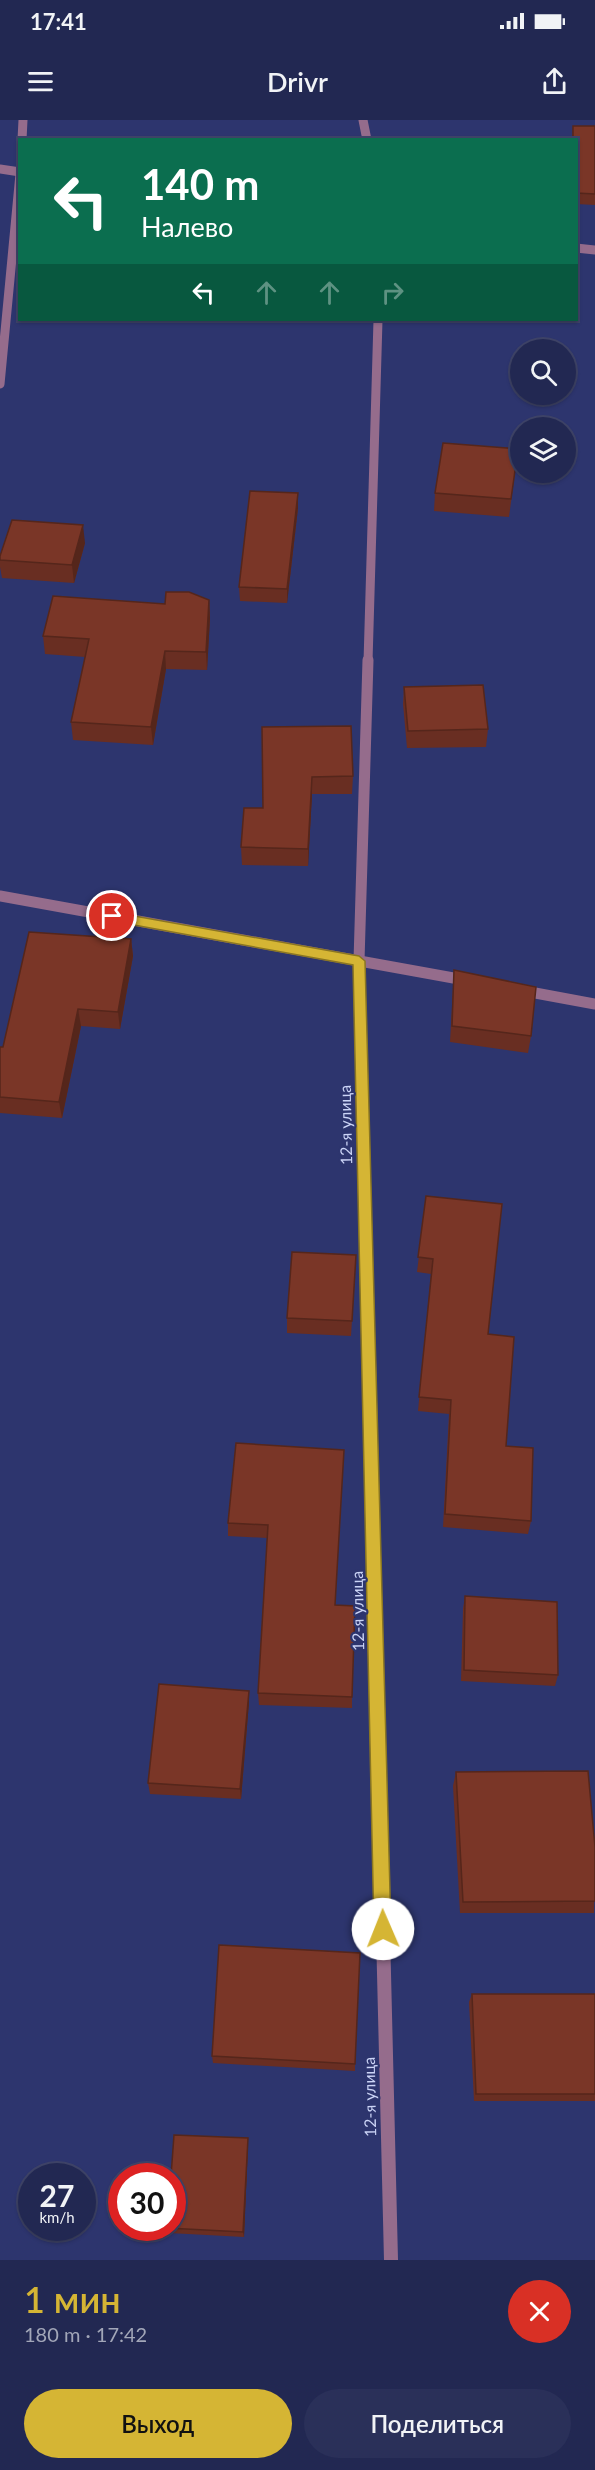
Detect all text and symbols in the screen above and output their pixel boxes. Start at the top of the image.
text: 17:41 [30,8,87,35]
icon: menu [24,65,57,98]
text: Drivr [267,65,328,98]
icon: share [538,65,571,98]
text: 140 m [141,159,259,209]
icon: left [42,162,120,240]
text: Налево [141,210,233,243]
icon: left [187,276,220,309]
icon: ahead [250,276,283,309]
icon: ahead [313,276,346,309]
icon: right [376,276,409,309]
map controls [510,339,576,483]
button: search [510,339,576,405]
button: layers [510,417,576,483]
pin [86,890,137,941]
icon: arrive [95,899,128,932]
street label: 12-я улица [335,1085,355,1165]
street label: 12-я улица [347,1571,367,1651]
position arrow [351,1897,415,1961]
street label: 12-я улица [359,2057,379,2137]
speed limit sign: 30 [108,2163,186,2241]
text: 27 [40,2177,74,2213]
text: km/h [39,2208,75,2226]
text: 1 мин [24,2277,121,2321]
button: close [508,2280,571,2343]
text: 180 m · 17:42 [24,2322,147,2346]
button: Выход [24,2389,292,2458]
button: Поделиться [304,2389,571,2458]

